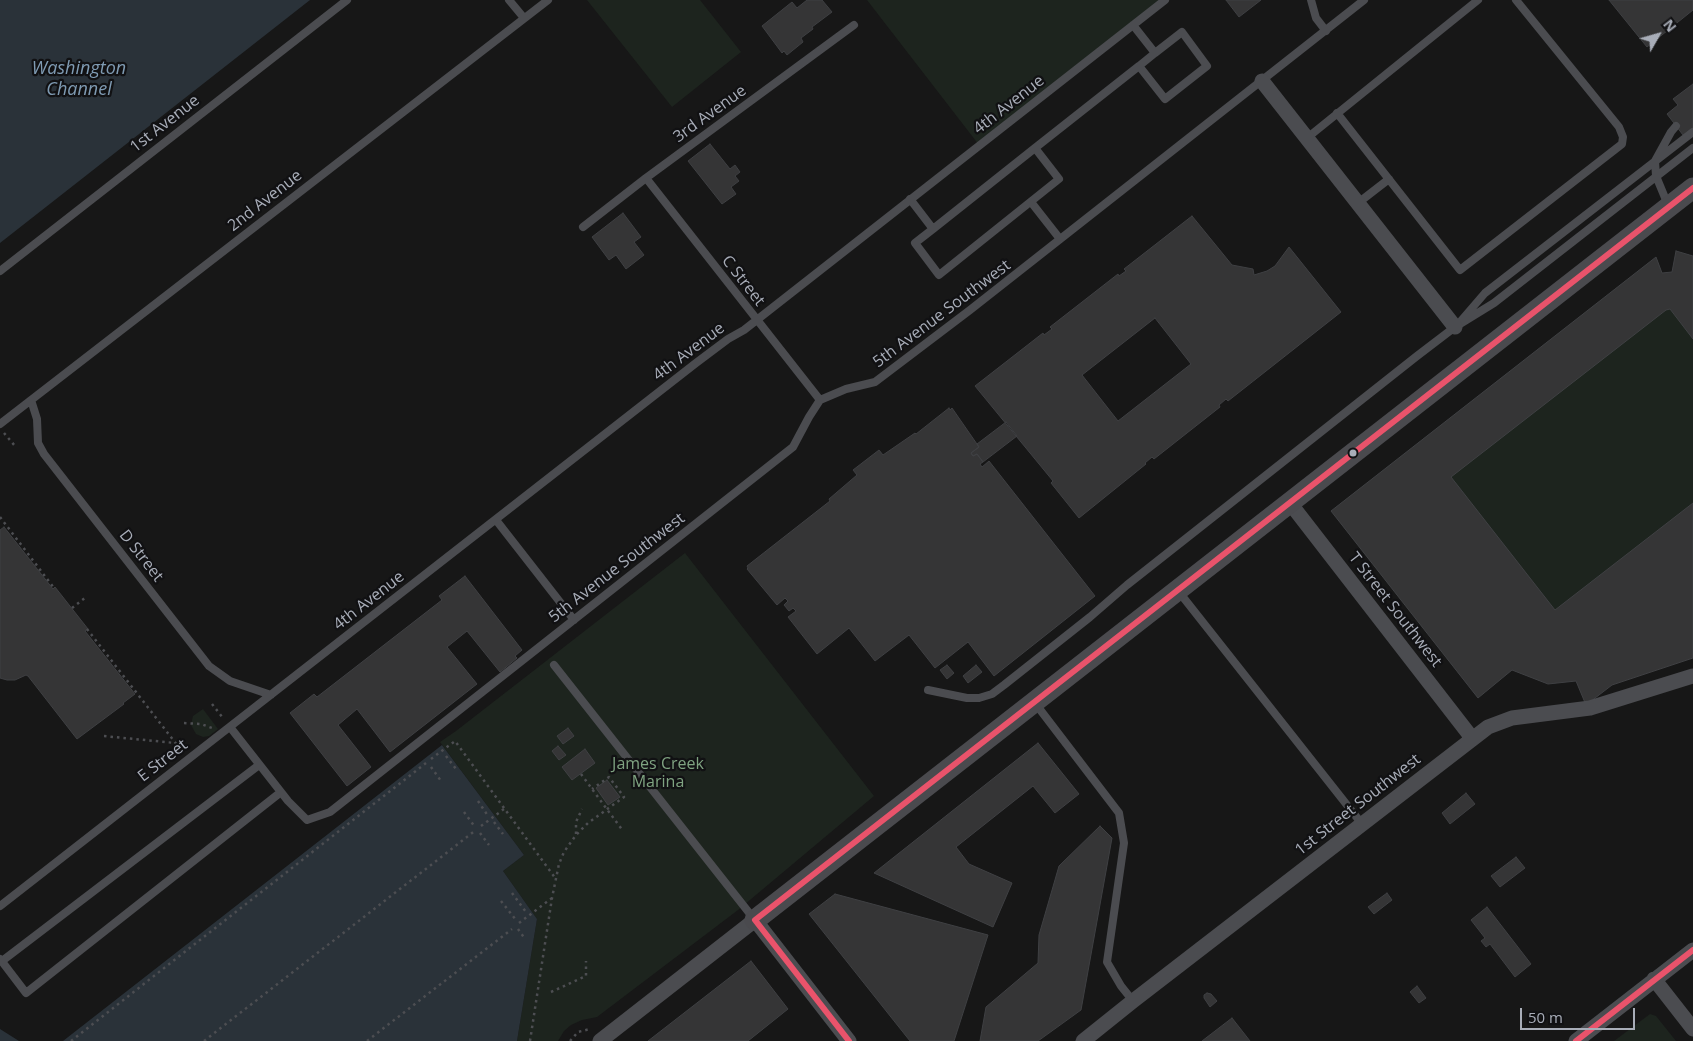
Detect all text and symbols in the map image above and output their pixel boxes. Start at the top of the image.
north arrow [1633,10,1683,60]
text: N [1659,15,1681,36]
water label: Washington Channel [32,58,126,100]
street label: 4th Avenue [970,71,1048,139]
street label: 3rd Avenue [670,81,750,147]
street label: 1st Avenue [127,91,203,157]
street label: 2nd Avenue [224,166,306,236]
street label: C Street [717,252,769,310]
street label: 5th Avenue Southwest [869,256,1015,372]
street label: 4th Avenue [649,319,729,385]
unlabelled marker [1348,448,1358,458]
street label: 5th Avenue Southwest [545,509,689,627]
street label: D Street [115,526,167,586]
street label: T Street Southwest [1344,549,1446,671]
street label: 4th Avenue [330,567,408,635]
street label: E Street [134,736,192,786]
street label: 1st Street Southwest [1291,750,1425,860]
park label: James Creek Marina [612,754,704,792]
scale bar [1523,998,1638,1030]
text: 50 m [1528,1007,1563,1027]

